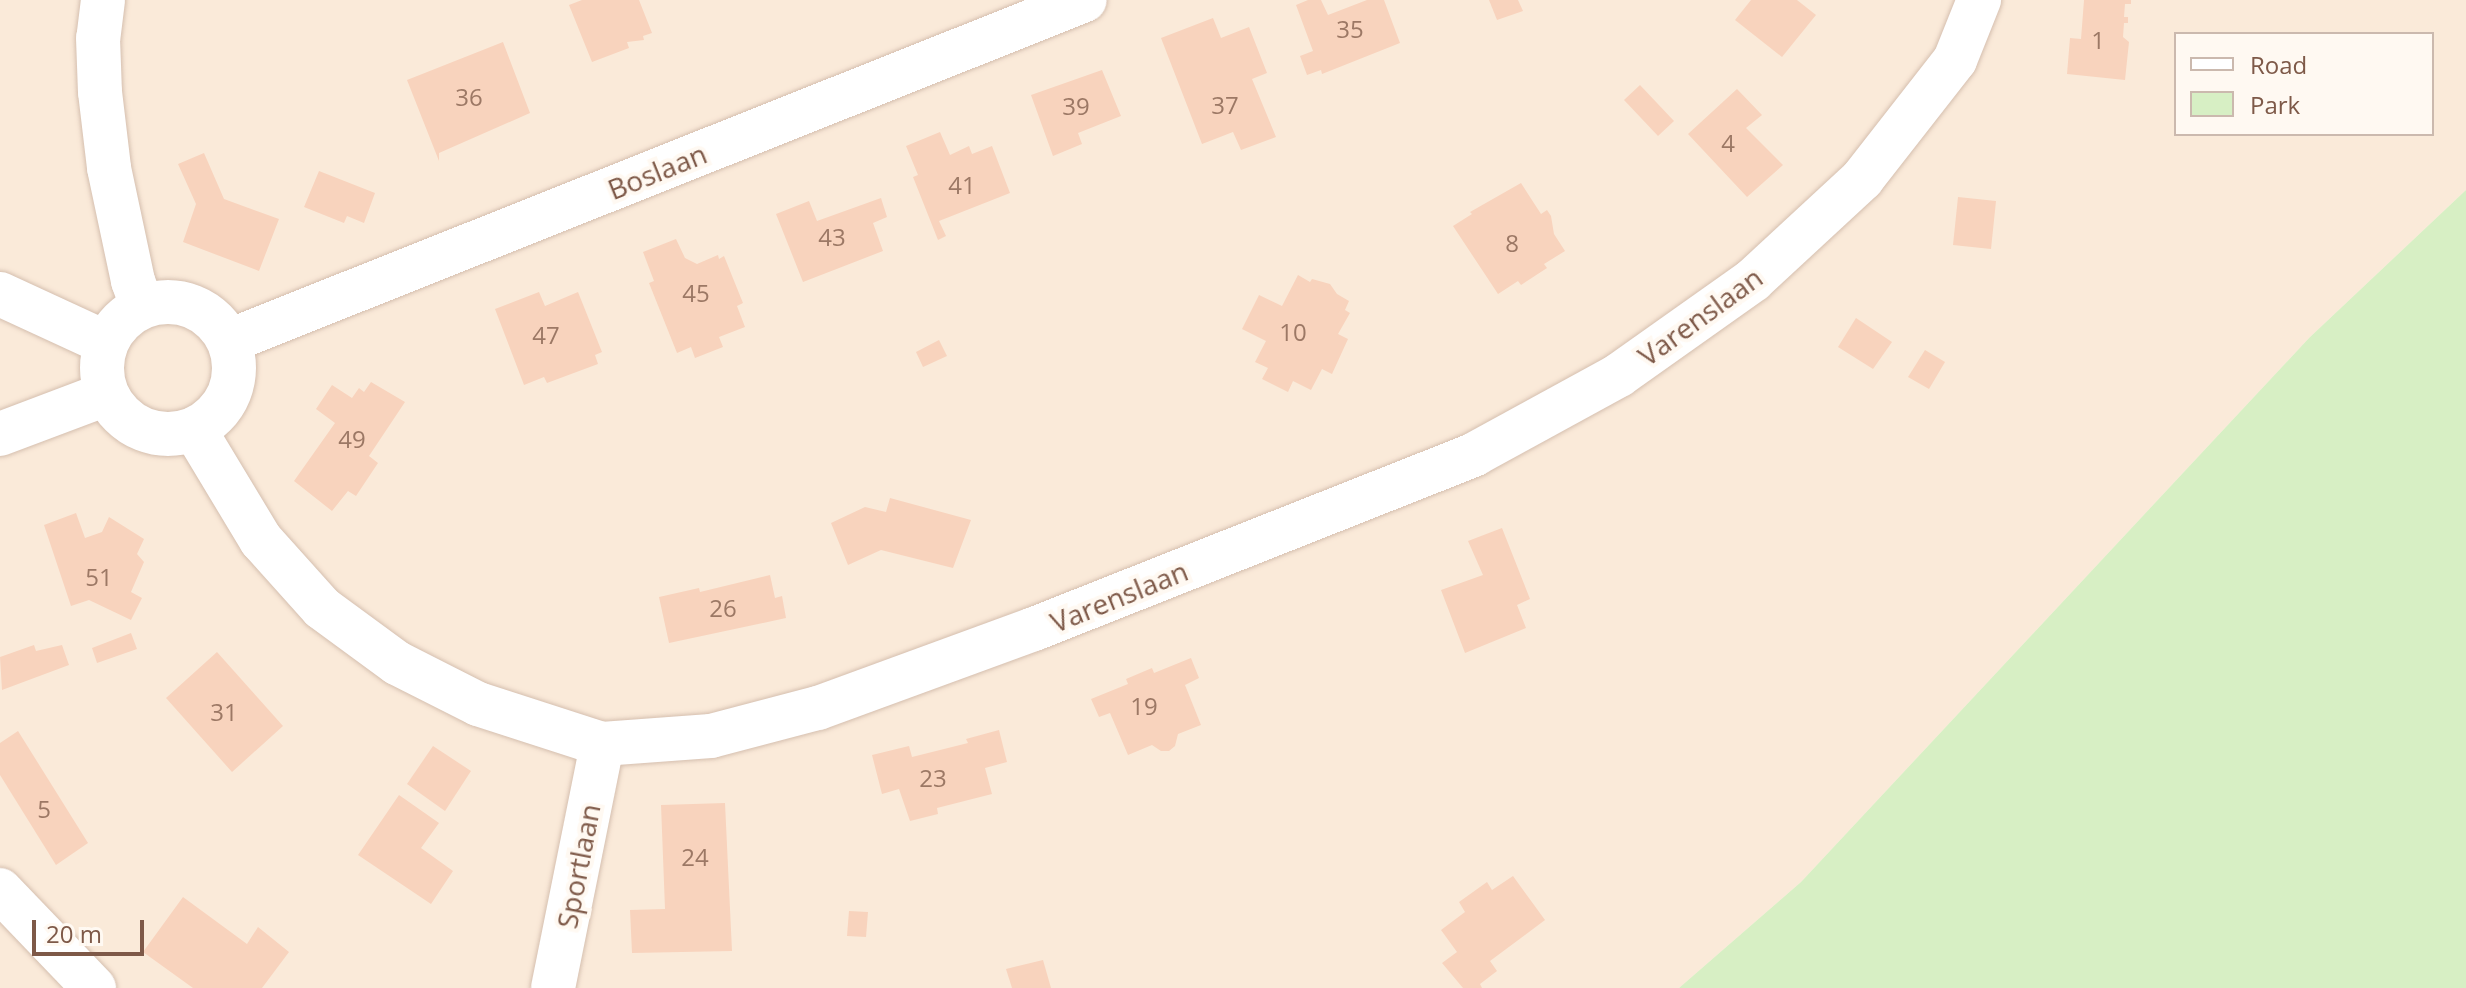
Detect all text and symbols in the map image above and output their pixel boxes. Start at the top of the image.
house number: 35 [1336,15,1364,43]
house number: 1 [2091,26,2105,54]
legend [2174,32,2434,136]
text: Road [2250,48,2307,81]
house number: 36 [455,83,483,111]
text: Park [2250,88,2300,121]
house number: 37 [1211,91,1239,119]
house number: 39 [1062,92,1090,120]
house number: 4 [1721,129,1735,157]
street label: Boslaan [603,136,711,206]
house number: 41 [948,171,976,199]
house number: 43 [818,223,846,251]
house number: 8 [1505,229,1519,257]
street label: Varenslaan [1631,260,1769,372]
house number: 45 [682,279,710,307]
house number: 10 [1279,318,1307,346]
house number: 47 [532,321,560,349]
house number: 49 [338,425,366,453]
street label: Varenslaan [1045,553,1193,639]
house number: 51 [85,563,113,591]
house number: 26 [709,594,737,622]
house number: 19 [1130,692,1158,720]
house number: 31 [210,698,238,726]
house number: 23 [919,764,947,792]
house number: 5 [37,795,51,823]
street label: Sportlaan [549,801,607,931]
house number: 24 [681,843,709,871]
scale bar [36,904,148,954]
text: 20 m [46,917,102,950]

